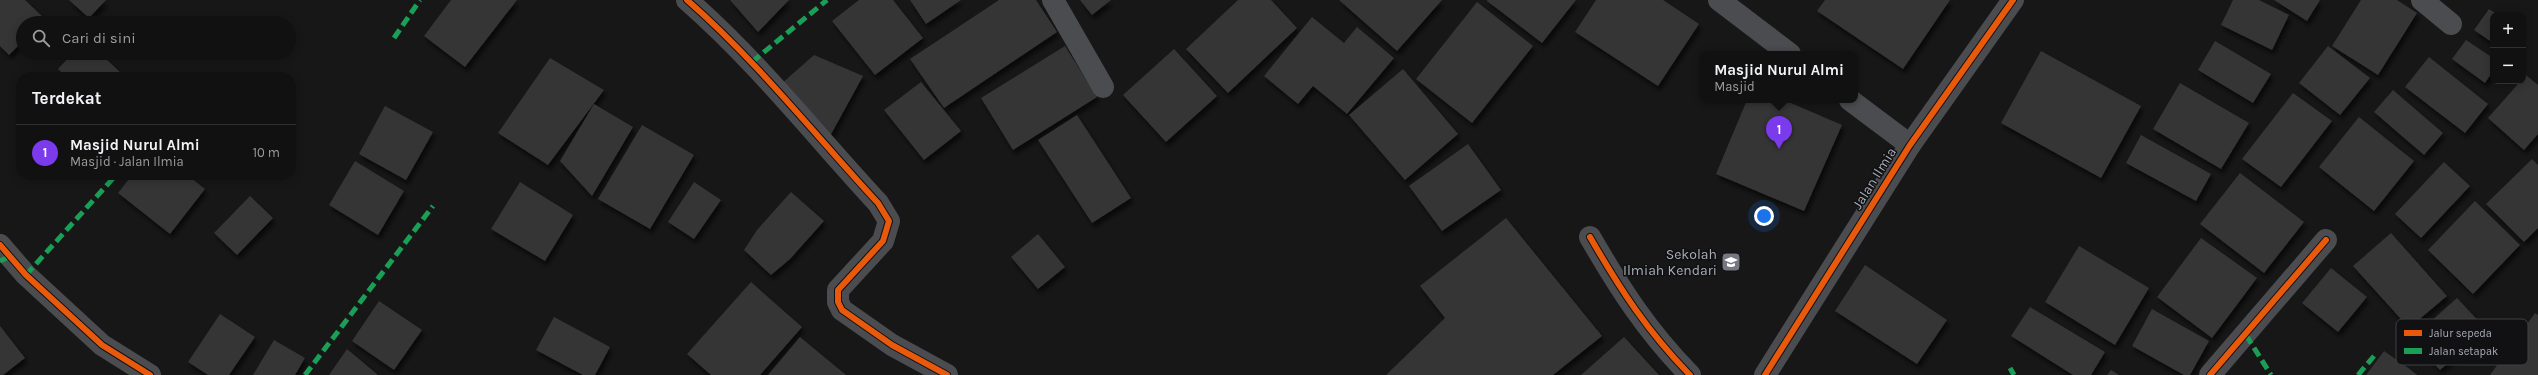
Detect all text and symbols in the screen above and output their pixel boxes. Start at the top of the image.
map controls [2490,12,2526,84]
button: + [2490,12,2526,48]
search box [16,16,296,60]
icon: search [30,27,52,49]
text: Cari di sini [62,29,136,47]
button: − [2490,48,2526,84]
popup [1700,51,1858,103]
text: Masjid Nurul Almi [1714,61,1844,79]
text: Masjid [1714,79,1755,94]
text: Terdekat [32,88,101,108]
pin: 1 [1766,116,1792,149]
text: Masjid Nurul Almi [70,136,200,154]
street label: Jalan Ilmia [1849,144,1900,212]
text: 1 [43,145,47,160]
text: 10 m [253,145,280,160]
text: Masjid · Jalan Ilmia [70,154,184,169]
your location [1754,206,1774,226]
place label: Sekolah Ilmiah Kendari [1623,246,1717,279]
school or university icon: Sekolah Ilmiah Kendari [1720,251,1742,273]
legend [2396,319,2528,365]
text: Jalur sepeda [2429,327,2492,340]
text: Jalan setapak [2429,345,2498,358]

